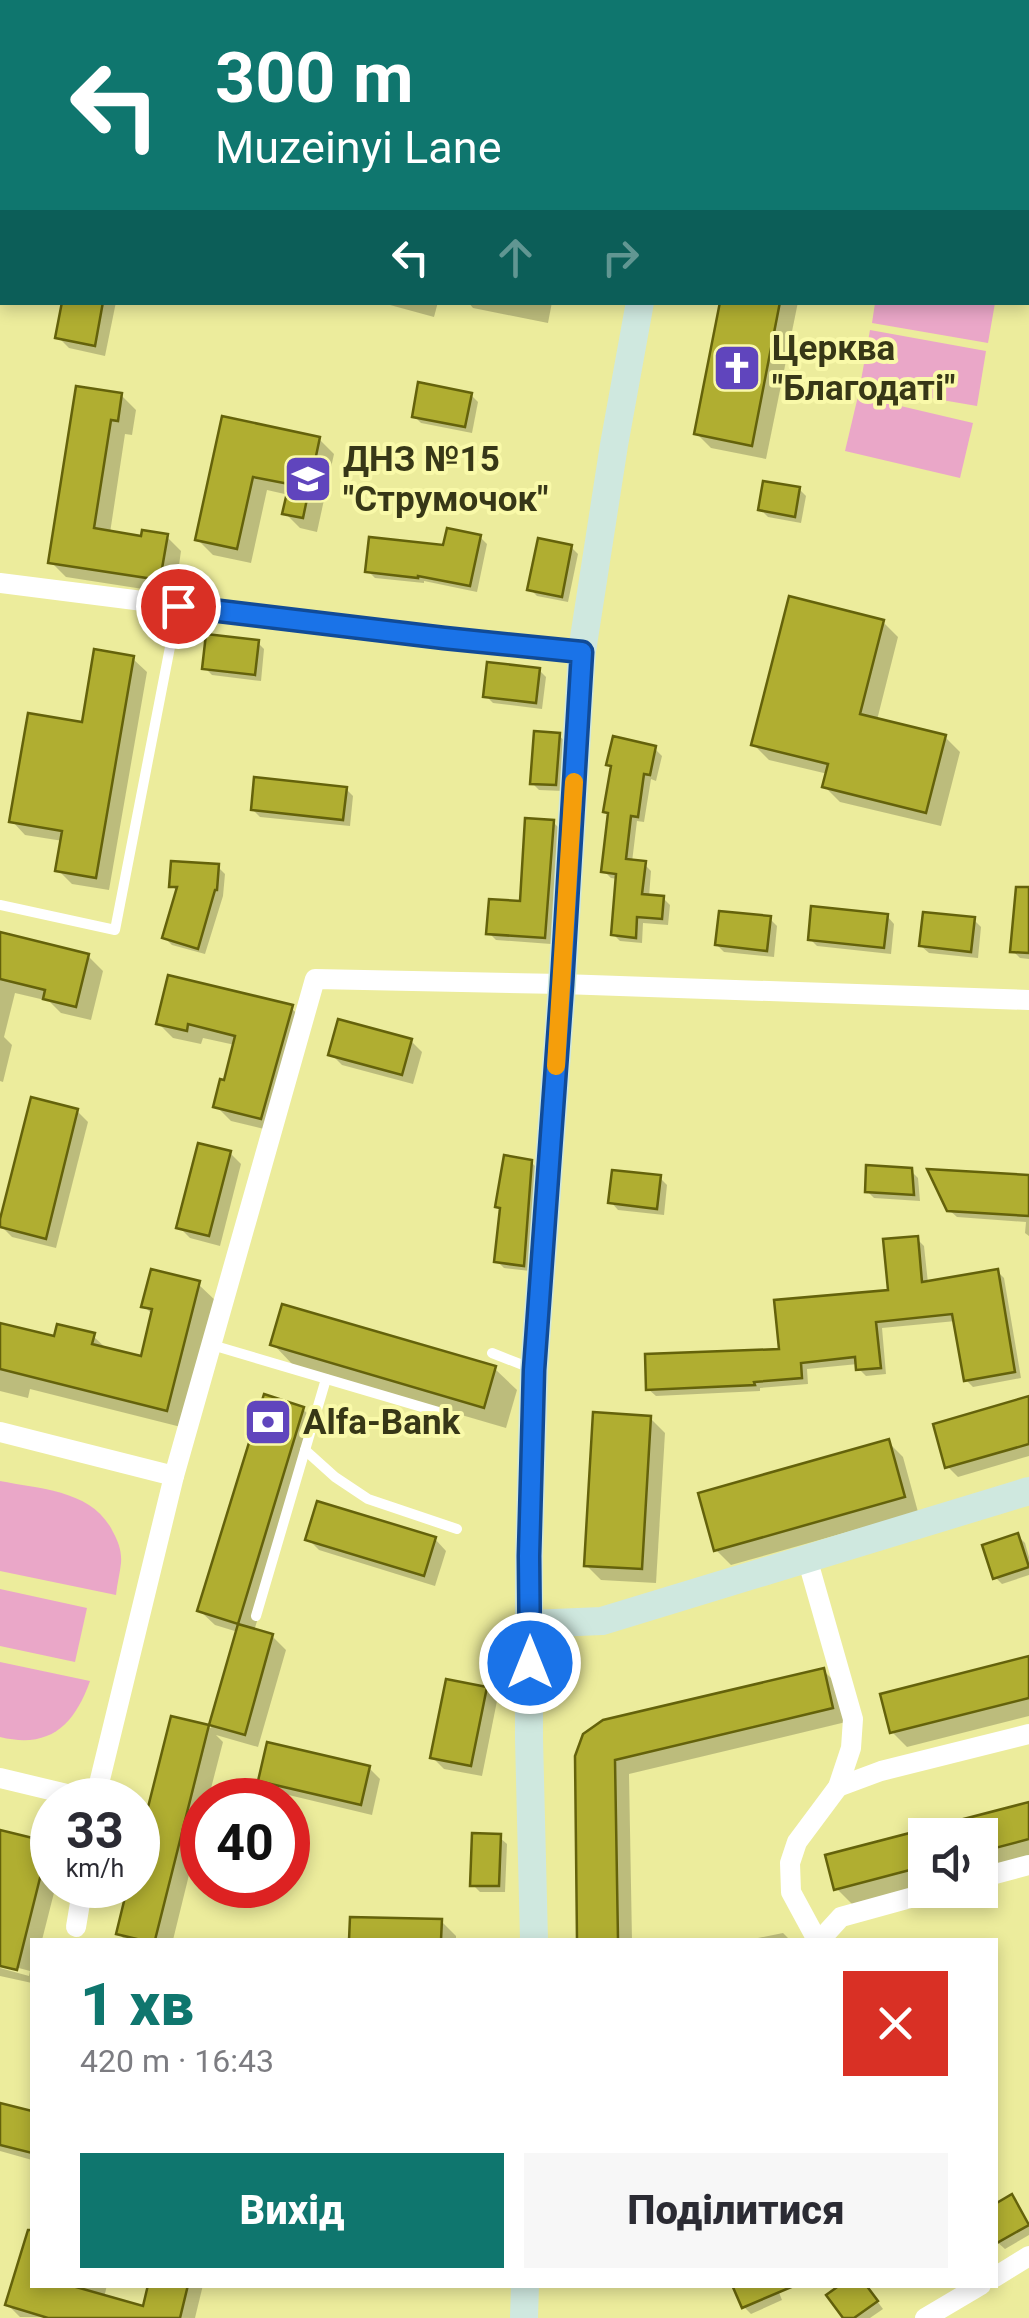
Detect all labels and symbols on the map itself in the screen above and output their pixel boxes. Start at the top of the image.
place label: Церква "Благодаті" [772,328,955,409]
church icon: Церква "Благодаті" [711,342,763,394]
place label: ДНЗ №15 "Струмочок" [343,439,548,520]
school or university icon: ДНЗ №15 "Струмочок" [282,453,334,505]
pin [136,564,221,649]
bank icon: Alfa-Bank [242,1396,294,1448]
place label: Alfa-Bank [303,1402,462,1443]
position arrow [478,1611,582,1715]
speed limit sign: 40 [180,1778,310,1908]

